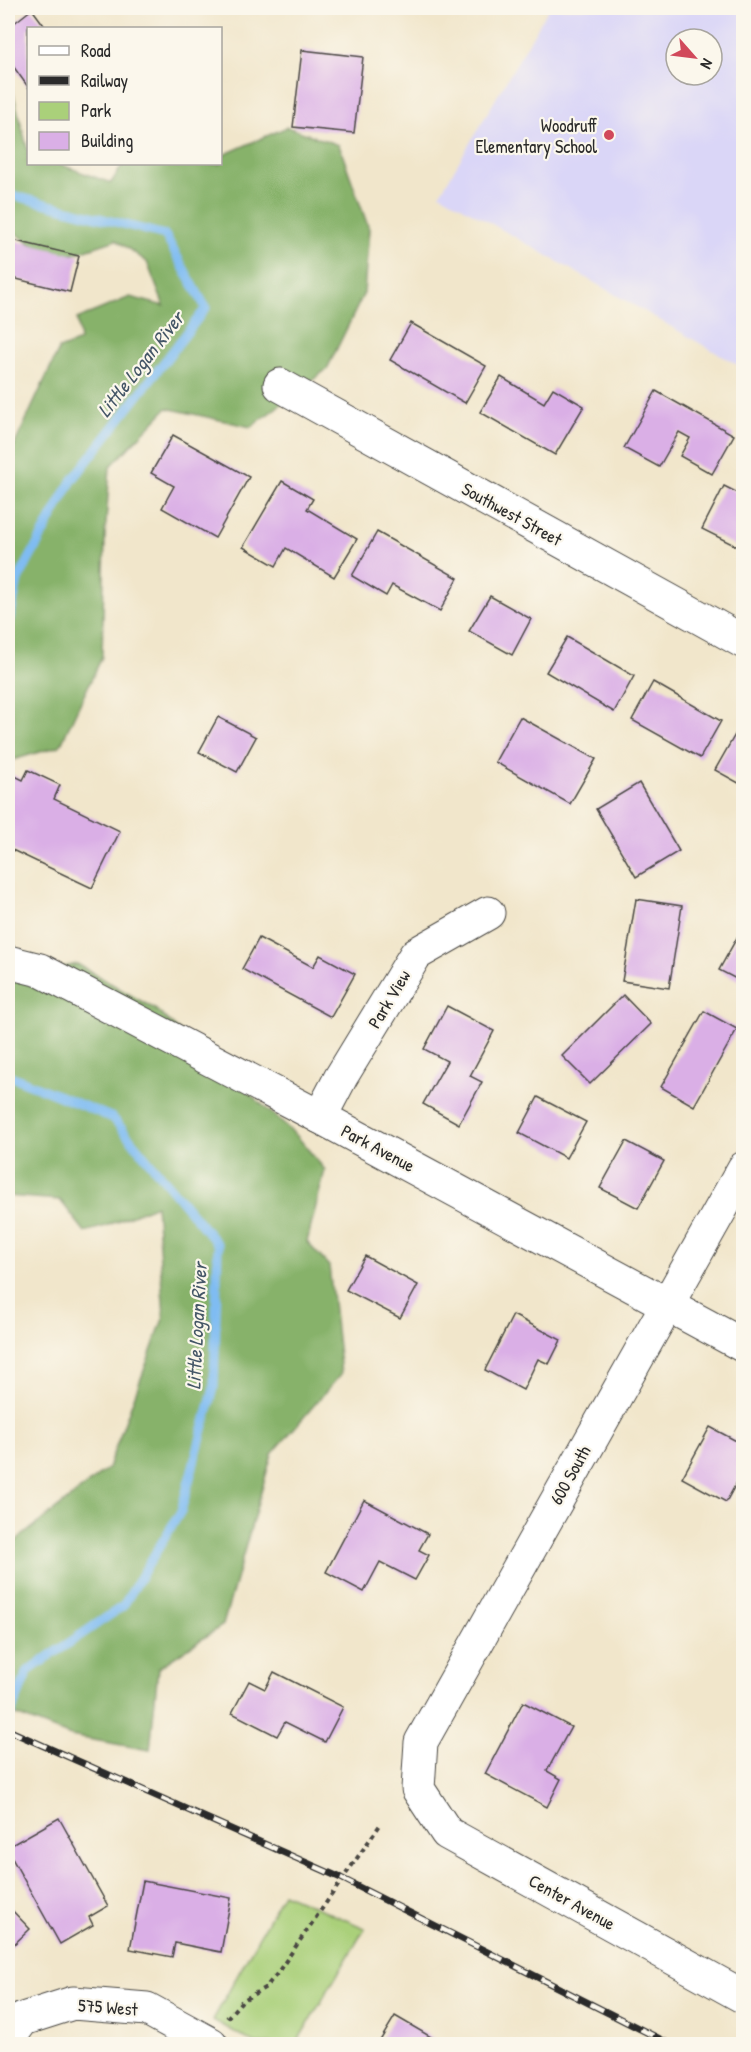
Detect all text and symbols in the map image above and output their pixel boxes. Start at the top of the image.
legend [27,27,222,165]
north arrow [664,27,724,87]
text: Road [81,38,111,63]
text: N [695,55,719,73]
text: Railway [81,68,128,93]
text: Park [81,98,112,123]
place label: Woodruff Elementary School [476,113,598,159]
text: Building [81,128,133,153]
marker: Woodruff Elementary School [602,128,616,142]
water label: Little Logan River [90,304,192,423]
street label: Southwest Street [457,476,567,552]
street label: Park View [362,965,416,1033]
street label: Park Avenue [337,1118,419,1178]
water label: Little Logan River [179,1260,214,1390]
street label: 600 South [544,1441,597,1509]
street label: Center Avenue [524,1868,620,1936]
street label: 575 West [77,1992,139,2022]

